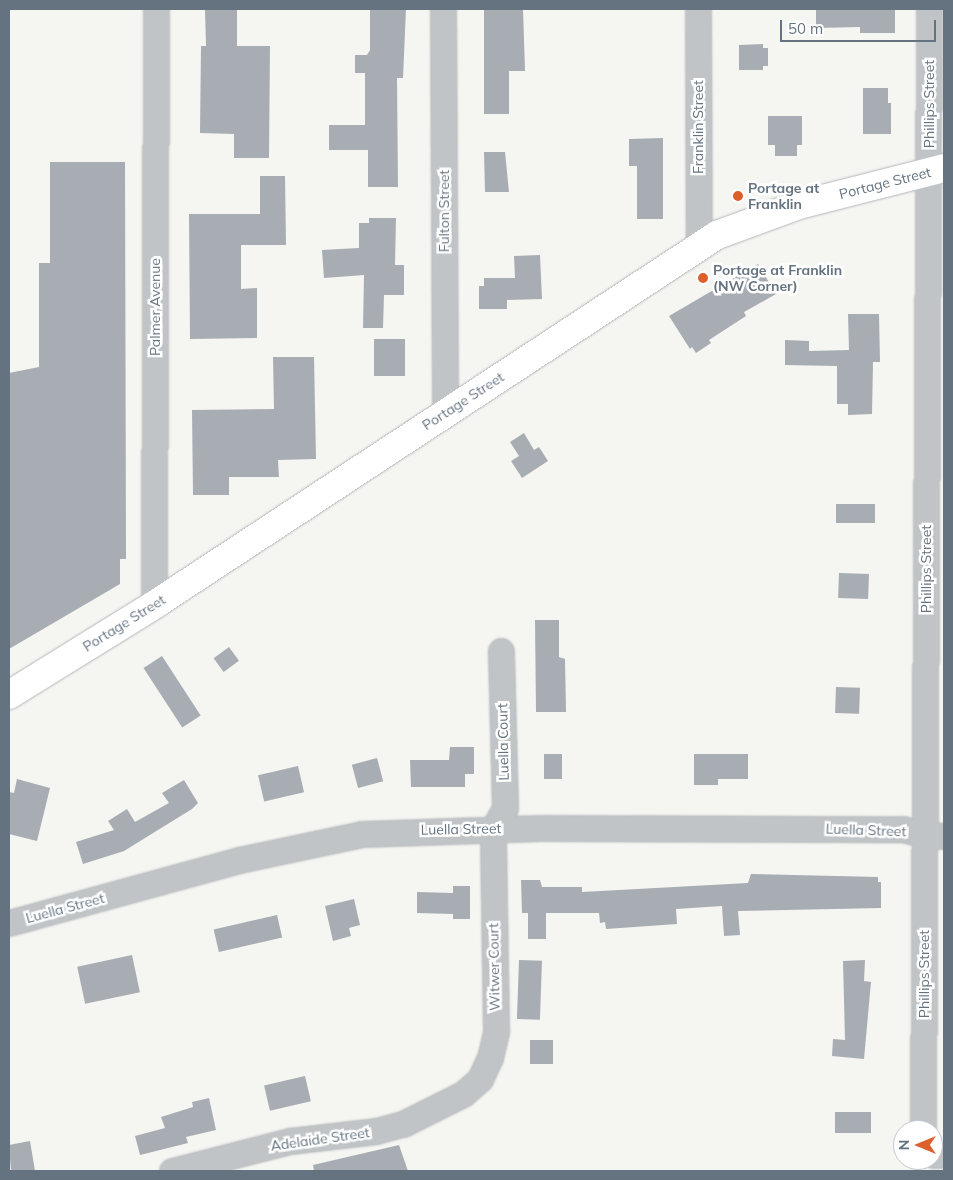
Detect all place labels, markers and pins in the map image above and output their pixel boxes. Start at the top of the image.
place label: Portage at Franklin [748,180,819,212]
marker: Portage at Franklin [732,190,744,202]
place label: Portage at Franklin (NW Corner) [713,262,842,294]
marker: Portage at Franklin (NW Corner) [697,272,709,284]

